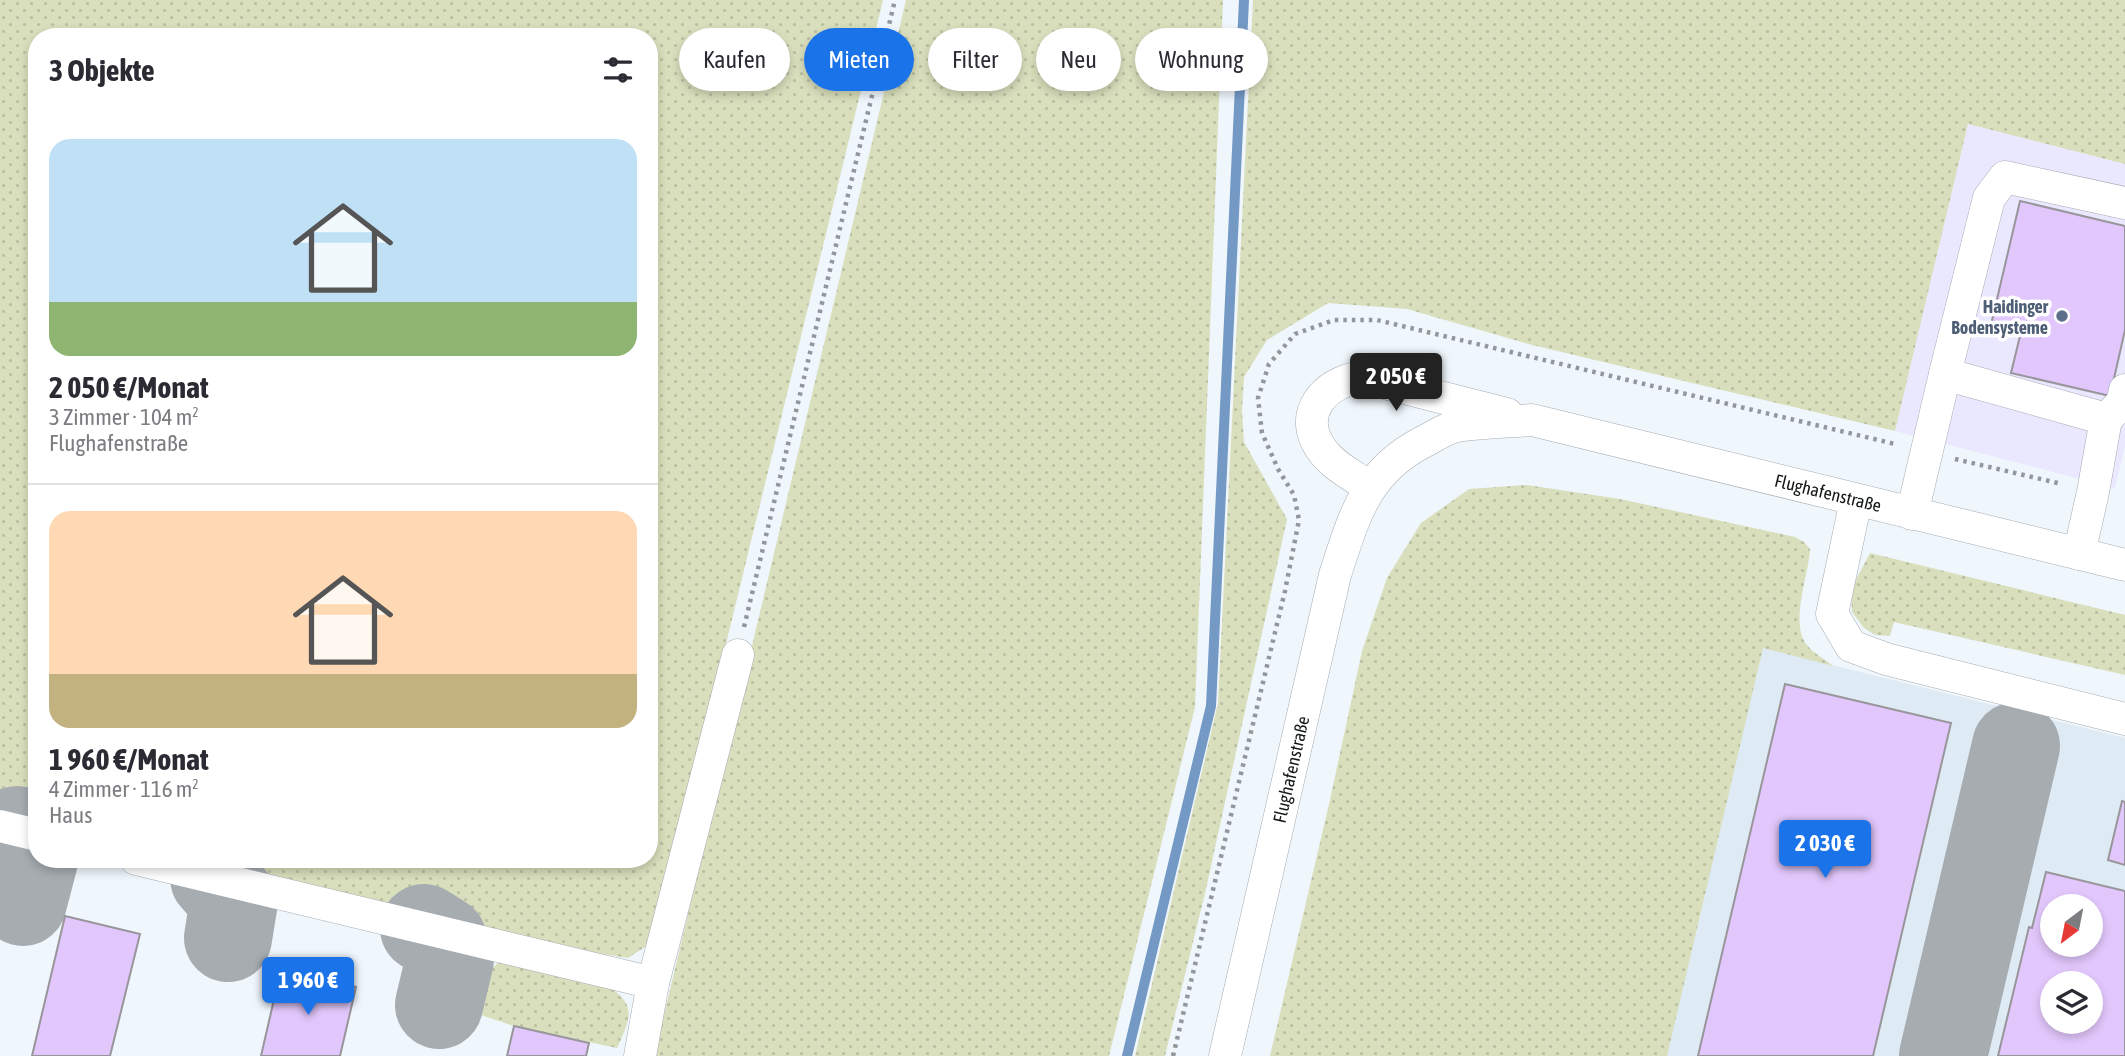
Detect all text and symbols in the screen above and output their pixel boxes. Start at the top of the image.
chip: Kaufen [679,28,790,91]
chip: Mieten [804,28,914,91]
chip: Filter [928,28,1022,91]
chip: Neu [1036,28,1121,91]
chip: Wohnung [1135,28,1268,91]
icon: filters [599,51,637,89]
text: 3 Objekte [49,53,155,87]
icon: home [280,185,406,311]
place label: Haidinger Bodensysteme [1951,296,2049,338]
marker: Haidinger Bodensysteme [2054,308,2070,324]
pin: 2 050 € [1331,354,1461,413]
text: 2 050 € [1366,363,1426,389]
text: 2 050 €/Monat [49,370,209,404]
text: 3 Zimmer · 104 m² [49,404,199,430]
text: Flughafenstraße [49,430,188,456]
street label: Flughafenstraße [1773,469,1884,516]
icon: home [280,557,406,683]
street label: Flughafenstraße [1268,714,1313,825]
text: 1 960 €/Monat [49,742,209,776]
text: 4 Zimmer · 116 m² [49,776,199,802]
text: Haus [49,802,92,828]
pin: 2 030 € [1760,820,1890,880]
text: 2 030 € [1795,830,1855,856]
north arrow [2040,894,2104,957]
map controls [2040,894,2103,1034]
pin: 1 960 € [243,958,373,1017]
text: 1 960 € [278,967,338,993]
button: layers [2040,971,2103,1034]

